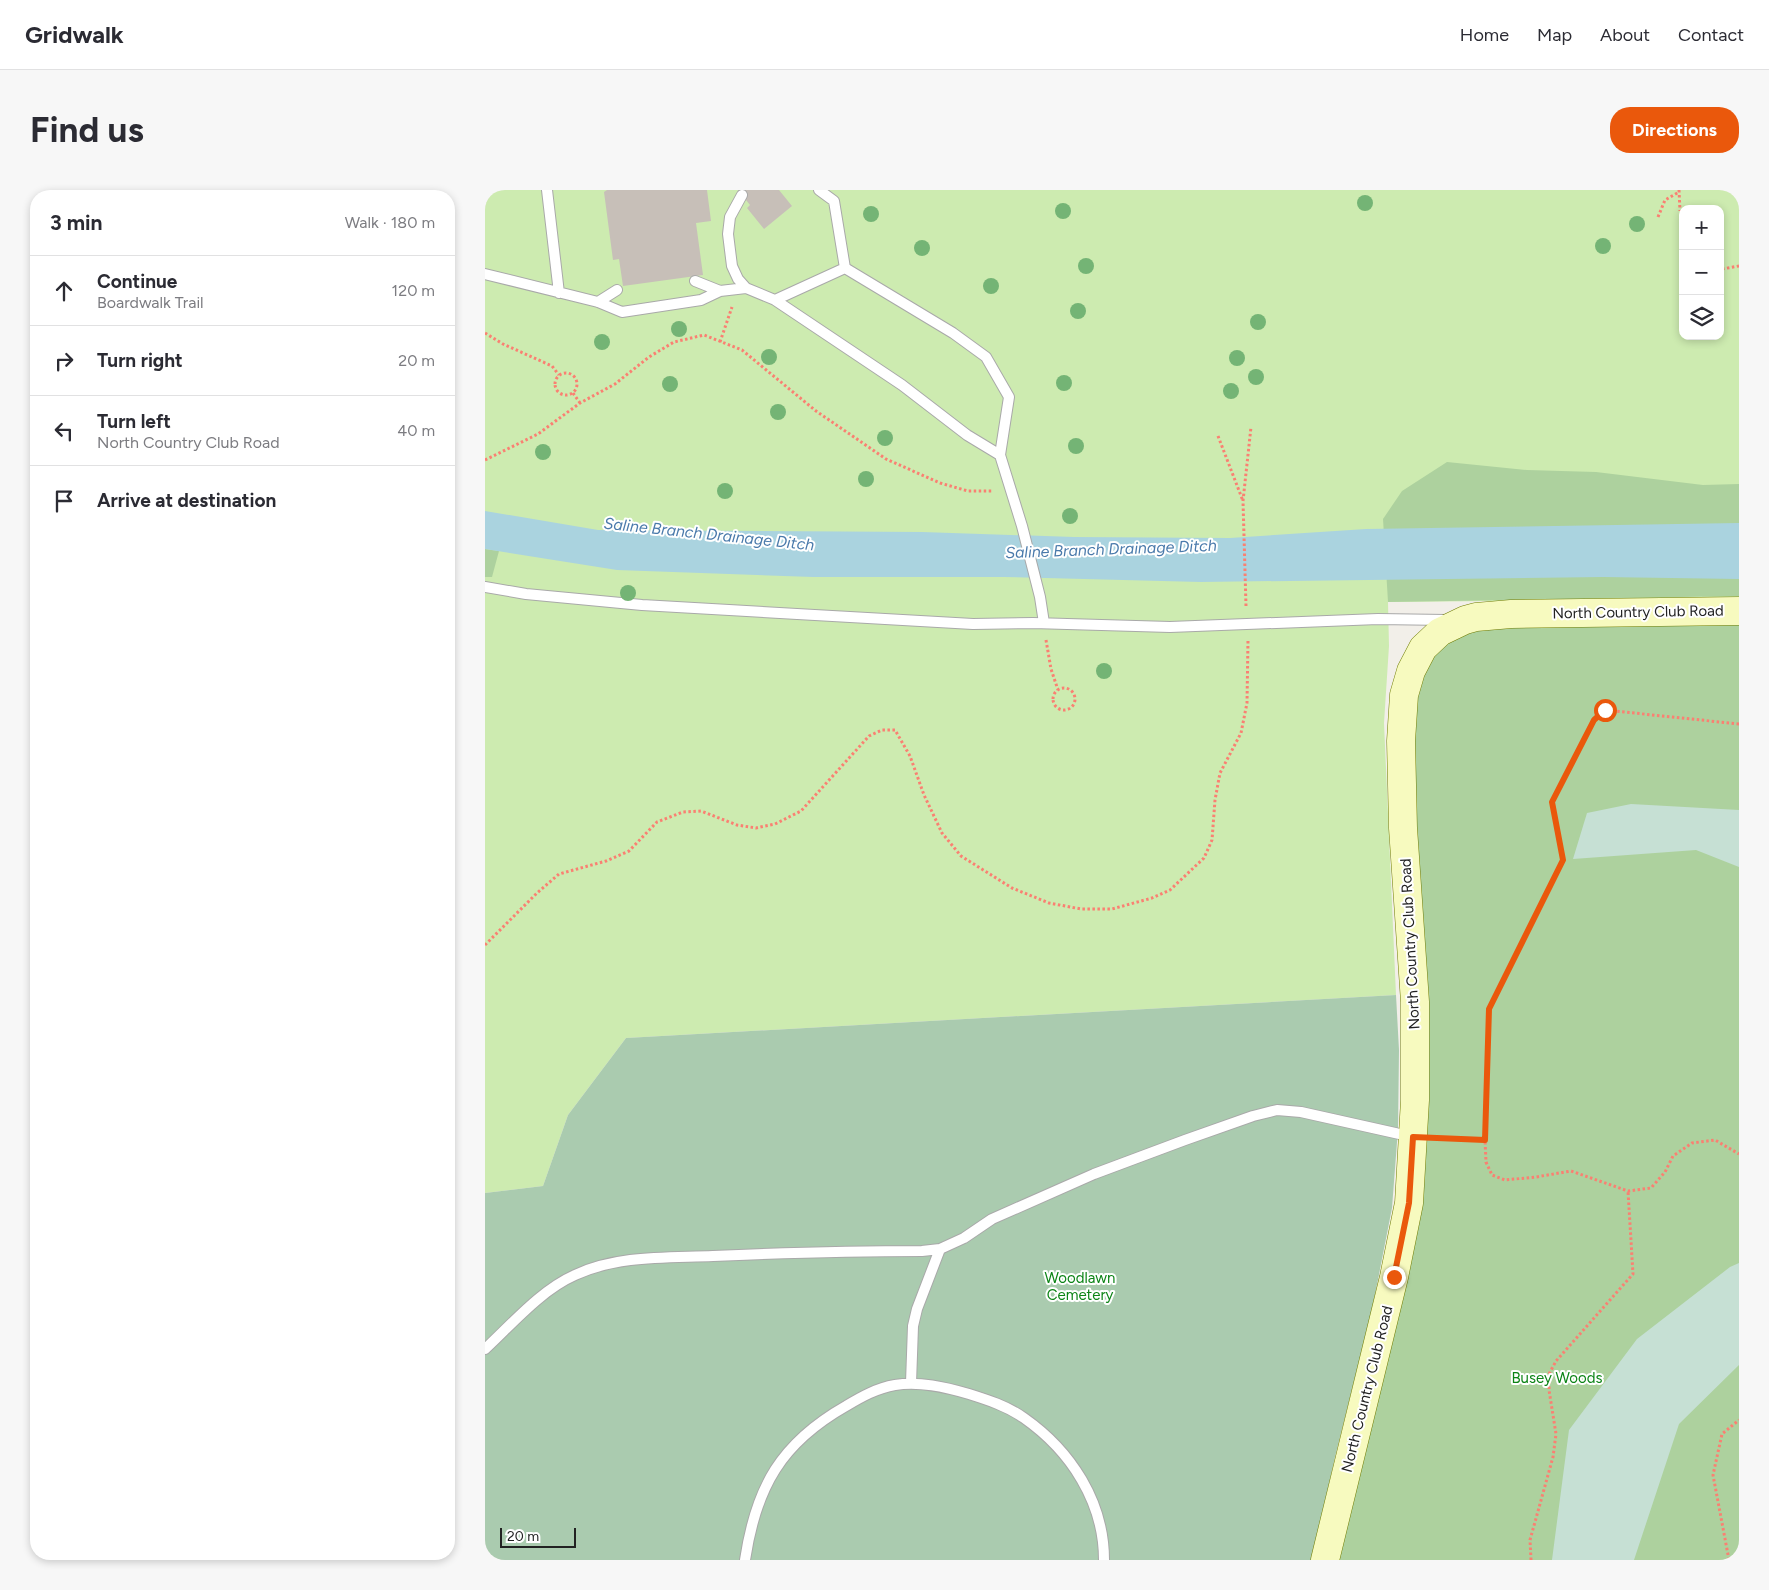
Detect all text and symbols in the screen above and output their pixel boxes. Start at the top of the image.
text: Gridwalk [25,20,124,49]
text: Home [1460,24,1509,46]
text: Map [1537,24,1572,46]
text: About [1600,24,1650,46]
text: Contact [1678,24,1744,46]
button: Directions [1610,107,1739,153]
text: Find us [30,109,144,151]
map controls [1679,205,1724,340]
button: + [1679,205,1724,250]
text: 3 min [50,210,102,235]
text: Walk · 180 m [345,213,435,232]
button: − [1679,250,1724,295]
text: Continue [97,270,177,293]
icon: ahead [50,277,78,305]
text: 120 m [392,281,435,300]
text: Boardwalk Trail [97,293,204,312]
button: layers [1679,295,1724,340]
icon: right [50,347,78,375]
text: Turn right [97,349,183,372]
text: 20 m [398,351,435,370]
text: Turn left [97,410,171,433]
icon: left [50,417,78,445]
text: 40 m [397,421,435,440]
text: North Country Club Road [97,433,280,452]
icon: arrive [50,487,78,515]
text: Arrive at destination [97,489,276,512]
water label: Saline Branch Drainage Ditch [603,513,815,555]
water label: Saline Branch Drainage Ditch [1005,536,1217,562]
street label: North Country Club Road [1552,602,1724,622]
route start [1594,699,1617,722]
street label: North Country Club Road [1397,858,1423,1030]
route end [1383,1266,1406,1289]
park label: Woodlawn Cemetery [1045,1269,1115,1304]
street label: North Country Club Road [1338,1304,1396,1474]
park label: Busey Woods [1511,1369,1603,1387]
scale bar [500,1525,576,1548]
text: 20 m [507,1528,539,1545]

